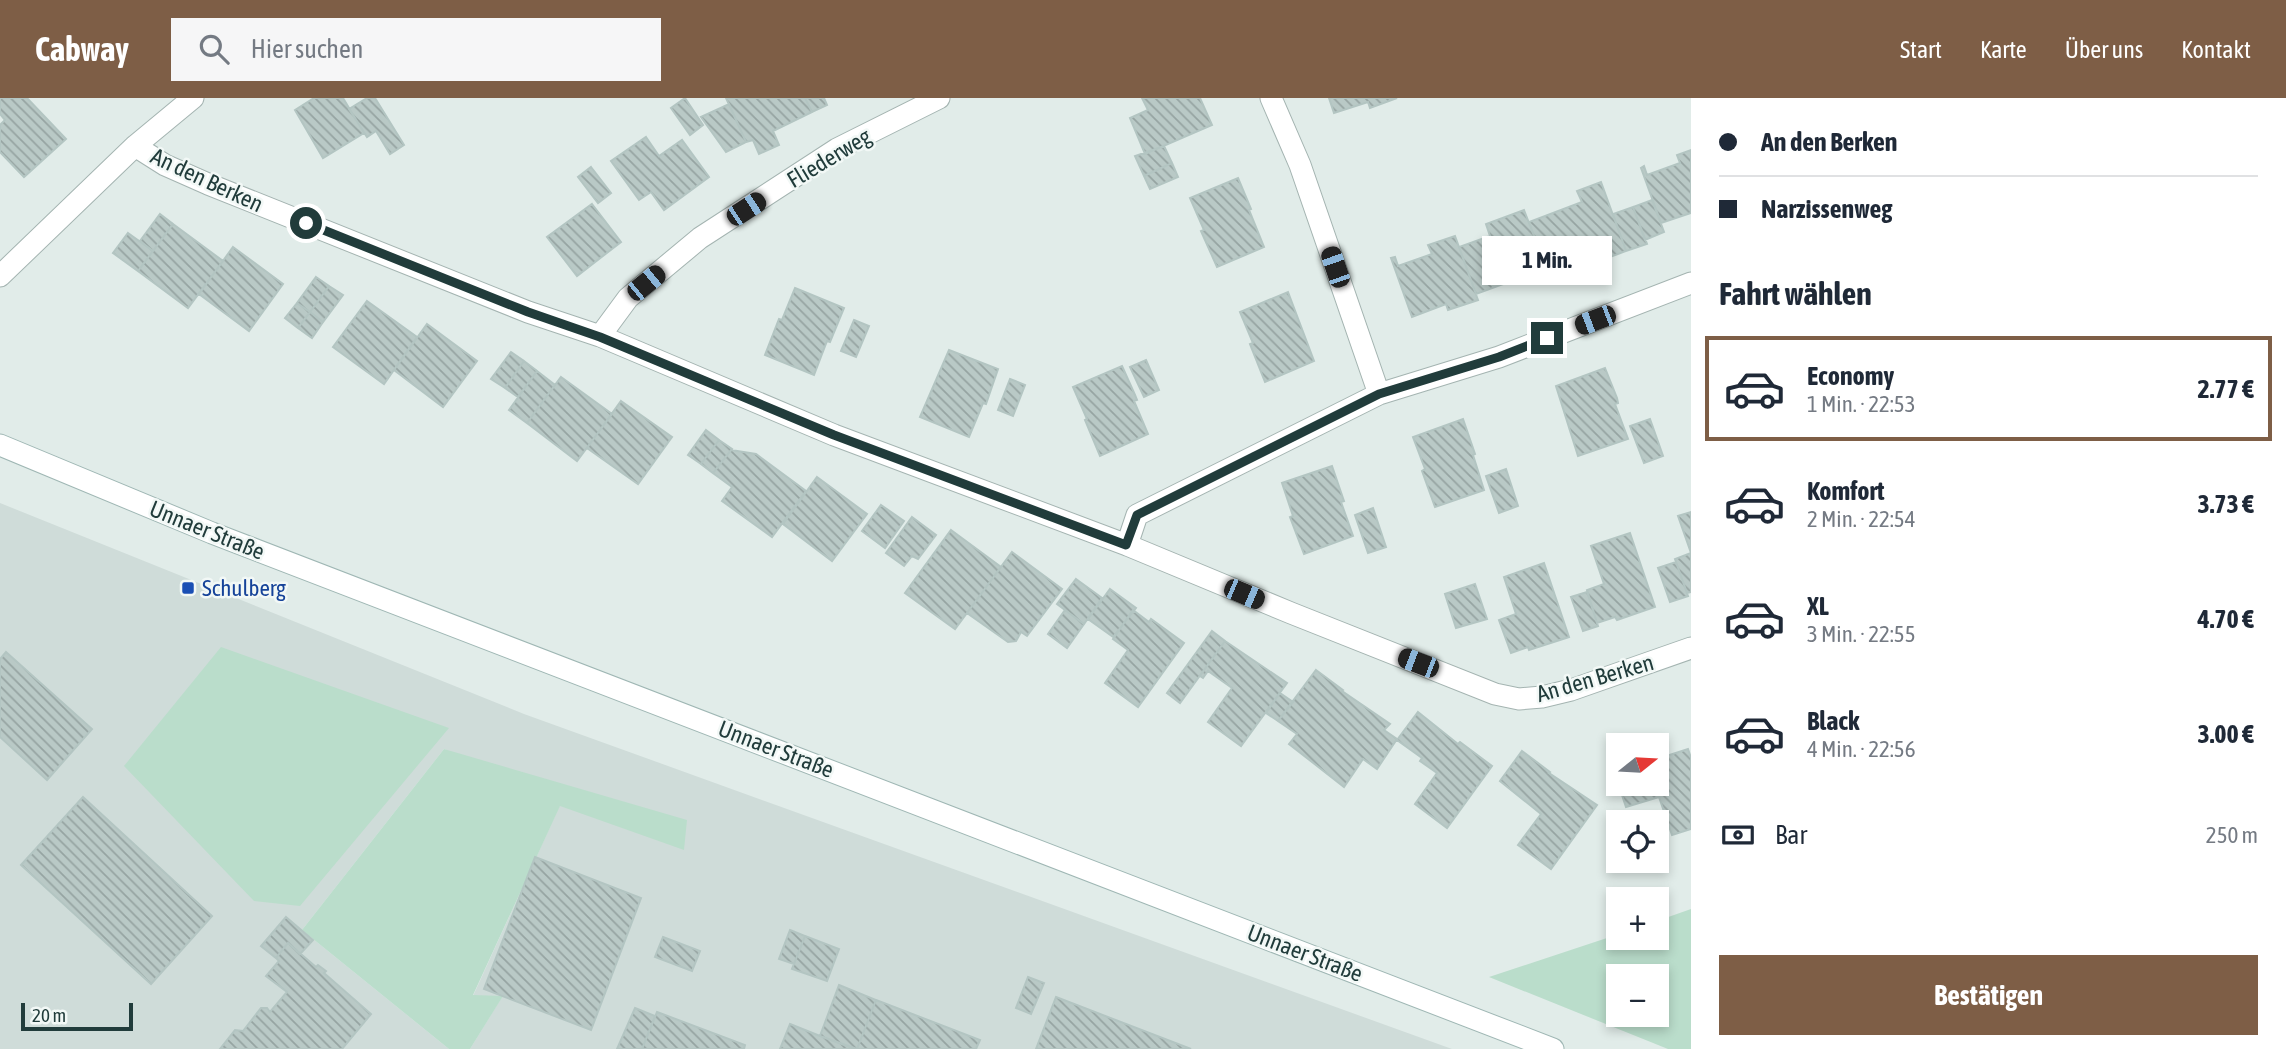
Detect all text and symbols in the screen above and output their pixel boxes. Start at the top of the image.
search box [171,18,661,81]
text: Cabway [35,30,129,68]
icon: search [195,30,233,68]
text: Hier suchen [251,34,363,64]
text: Start [1900,36,1942,63]
text: Karte [1980,36,2027,63]
text: Über uns [2065,36,2143,63]
text: Kontakt [2181,36,2251,63]
street label: Fliederweg [782,123,876,193]
text: An den Berken [1761,127,1897,157]
street label: An den Berken [147,143,267,217]
car [723,189,770,229]
text: Narzissenweg [1761,194,1892,224]
route start [290,207,322,239]
callout: 1 Min. [1482,236,1612,286]
car [1319,244,1352,290]
text: 1 Min. [1522,247,1572,273]
car [624,262,669,304]
text: Fahrt wählen [1719,275,1872,312]
car [1572,303,1619,337]
route end [1531,322,1563,354]
icon: car [1723,357,1786,420]
text: Economy [1807,361,1894,391]
text: 2.77 € [2197,374,2254,404]
text: 1 Min. · 22:53 [1807,391,1915,417]
icon: car [1723,472,1786,535]
text: Komfort [1807,476,1884,506]
text: 3.73 € [2197,489,2254,519]
street label: Unnaer Straße [146,495,268,565]
text: 2 Min. · 22:54 [1807,506,1915,532]
place label: Schulberg [202,575,286,601]
car [1221,576,1268,612]
marker: Schulberg [180,580,196,596]
icon: car [1723,587,1786,650]
text: XL [1807,591,1829,621]
text: 4.70 € [2197,604,2254,634]
text: 3 Min. · 22:55 [1807,621,1915,647]
car [1395,646,1442,680]
street label: An den Berken [1533,649,1657,707]
icon: car [1723,702,1786,765]
text: Black [1807,706,1859,736]
street label: Unnaer Straße [715,715,837,783]
text: 3.00 € [2197,719,2254,749]
north arrow [1606,733,1670,796]
map controls [1606,733,1669,1027]
text: 4 Min. · 22:56 [1807,736,1915,762]
button: locate [1606,810,1669,873]
icon: cash [1719,816,1757,854]
text: Bar [1775,820,1807,850]
text: 250 m [2206,822,2258,848]
button: + [1606,887,1669,950]
street label: Unnaer Straße [1244,919,1366,987]
button: Bestätigen [1719,955,2258,1035]
button: − [1606,964,1669,1027]
scale bar [21,1000,133,1032]
text: 20 m [32,1004,66,1026]

